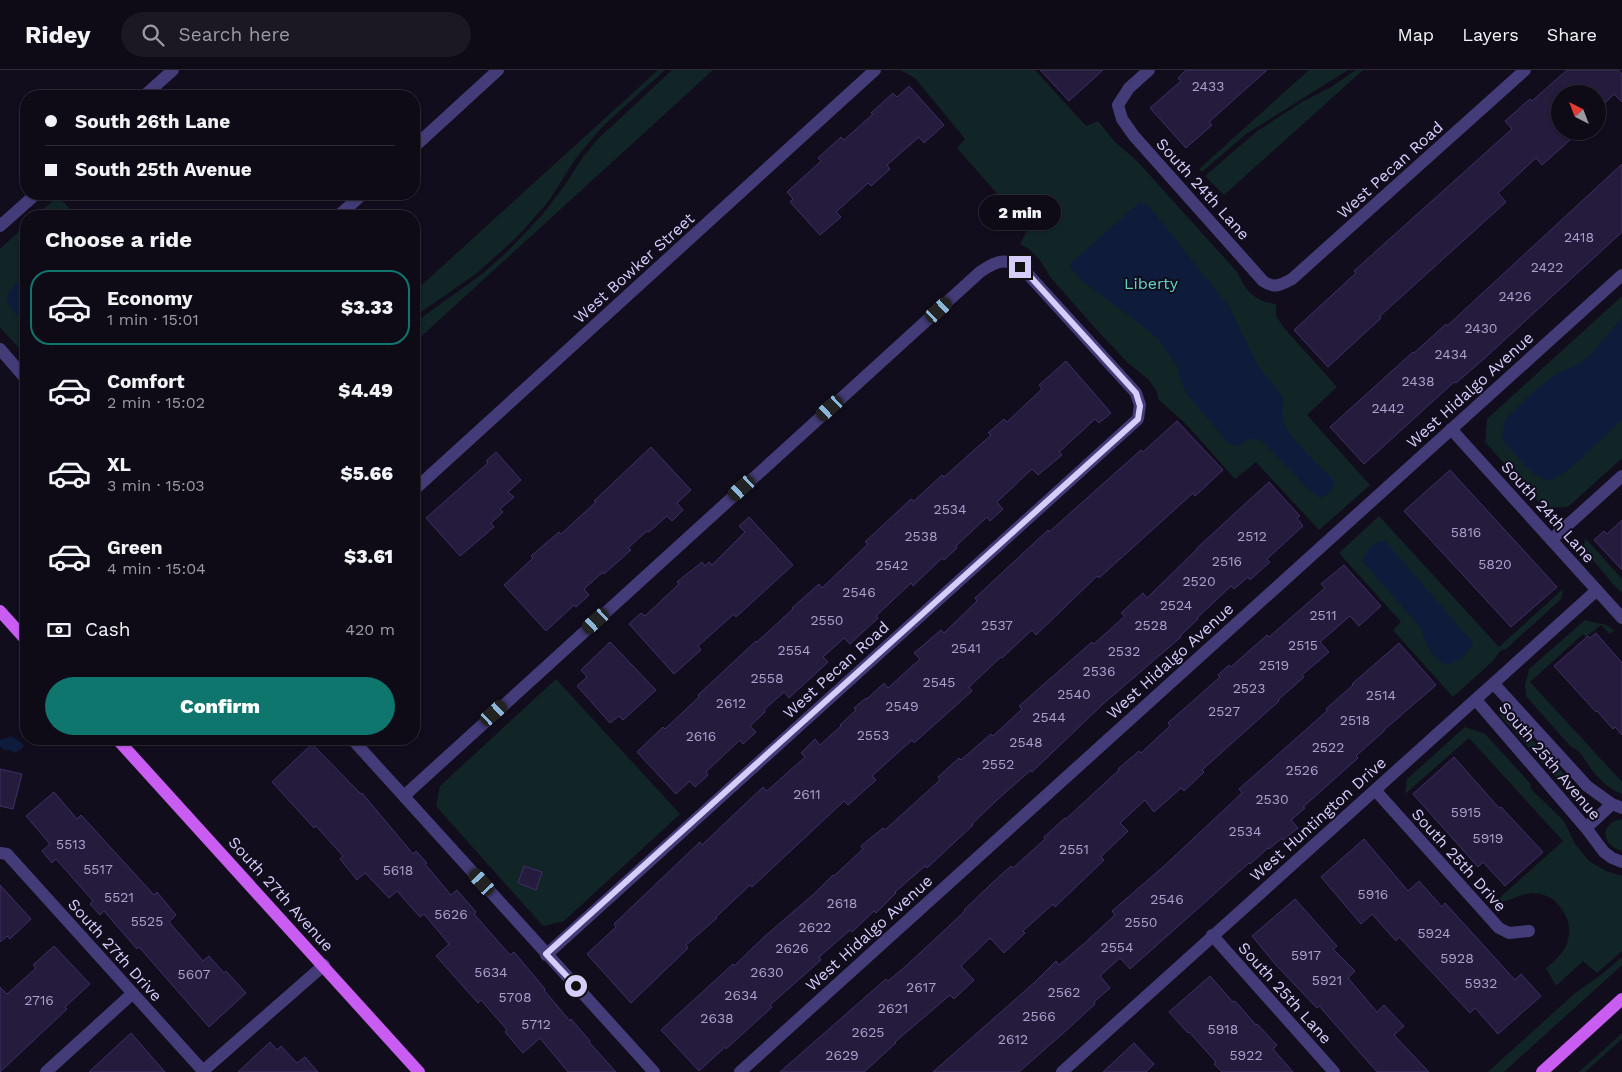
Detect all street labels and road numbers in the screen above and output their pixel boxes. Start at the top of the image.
street label: West Pecan Road [1333,117,1447,223]
street label: South 24th Lane [1152,134,1254,244]
street label: West Bowker Street [570,209,698,327]
street label: West Hidalgo Avenue [1403,328,1537,452]
street label: South 24th Lane [1497,457,1599,567]
street label: West Hidalgo Avenue [1103,599,1237,723]
street label: West Pecan Road [779,617,893,723]
street label: South 25th Avenue [1495,698,1605,824]
street label: West Huntington Drive [1246,753,1390,885]
street label: South 25th Drive [1408,804,1510,916]
street label: South 27th Avenue [224,833,338,955]
street label: West Hidalgo Avenue [802,871,936,995]
street label: South 27th Drive [64,895,166,1005]
street label: South 25th Lane [1234,938,1336,1048]

